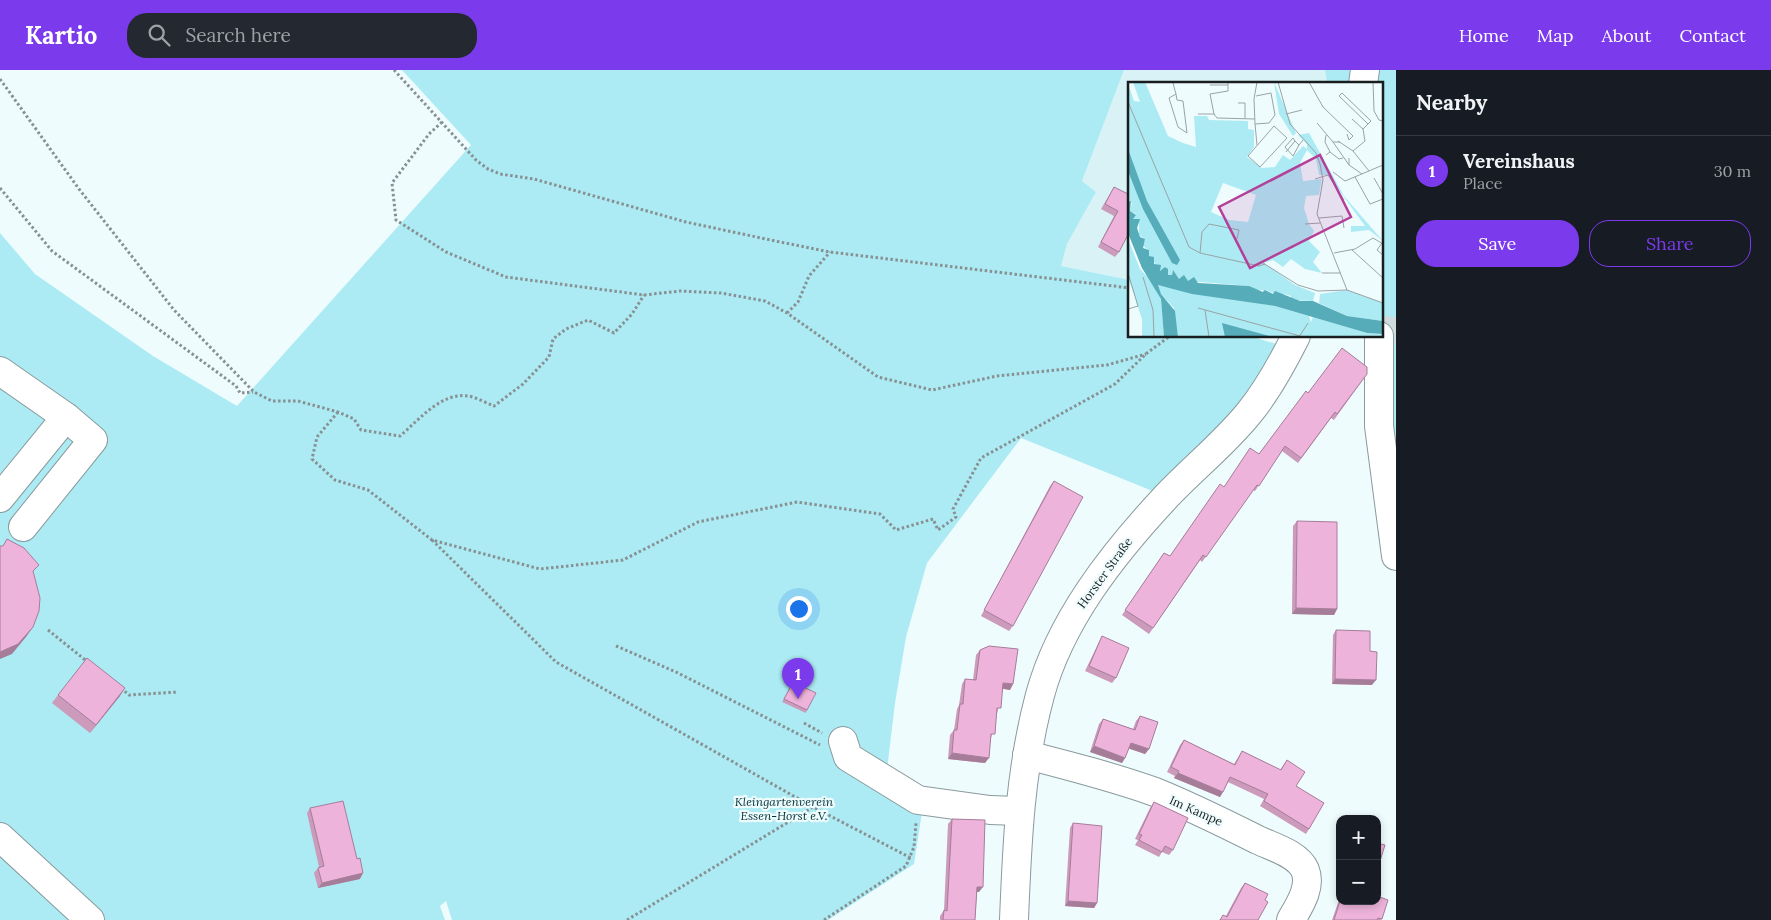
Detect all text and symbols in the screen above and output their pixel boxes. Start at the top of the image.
search box [127,13,477,58]
text: Kartio [25,20,97,51]
icon: search [145,21,173,49]
text: Search here [185,23,291,47]
text: Home [1459,24,1509,47]
text: Map [1537,24,1573,47]
text: About [1601,24,1651,47]
text: Contact [1679,24,1746,47]
inset map [1128,82,1384,338]
text: Nearby [1416,89,1487,116]
text: Vereinshaus [1463,149,1575,173]
text: 1 [1429,161,1435,181]
text: 30 m [1714,161,1751,181]
text: Place [1463,173,1502,193]
button: Save [1416,220,1579,267]
button: Share [1589,220,1751,267]
street label: Horster Straße [1074,534,1136,611]
your location [786,596,812,622]
pin: 1 [782,658,814,699]
street label: Im Kampe [1167,792,1226,829]
park label: Kleingartenverein Essen-Horst e.V. [735,794,834,823]
map controls [1336,815,1381,905]
button: + [1336,815,1381,860]
button: − [1336,860,1381,905]

